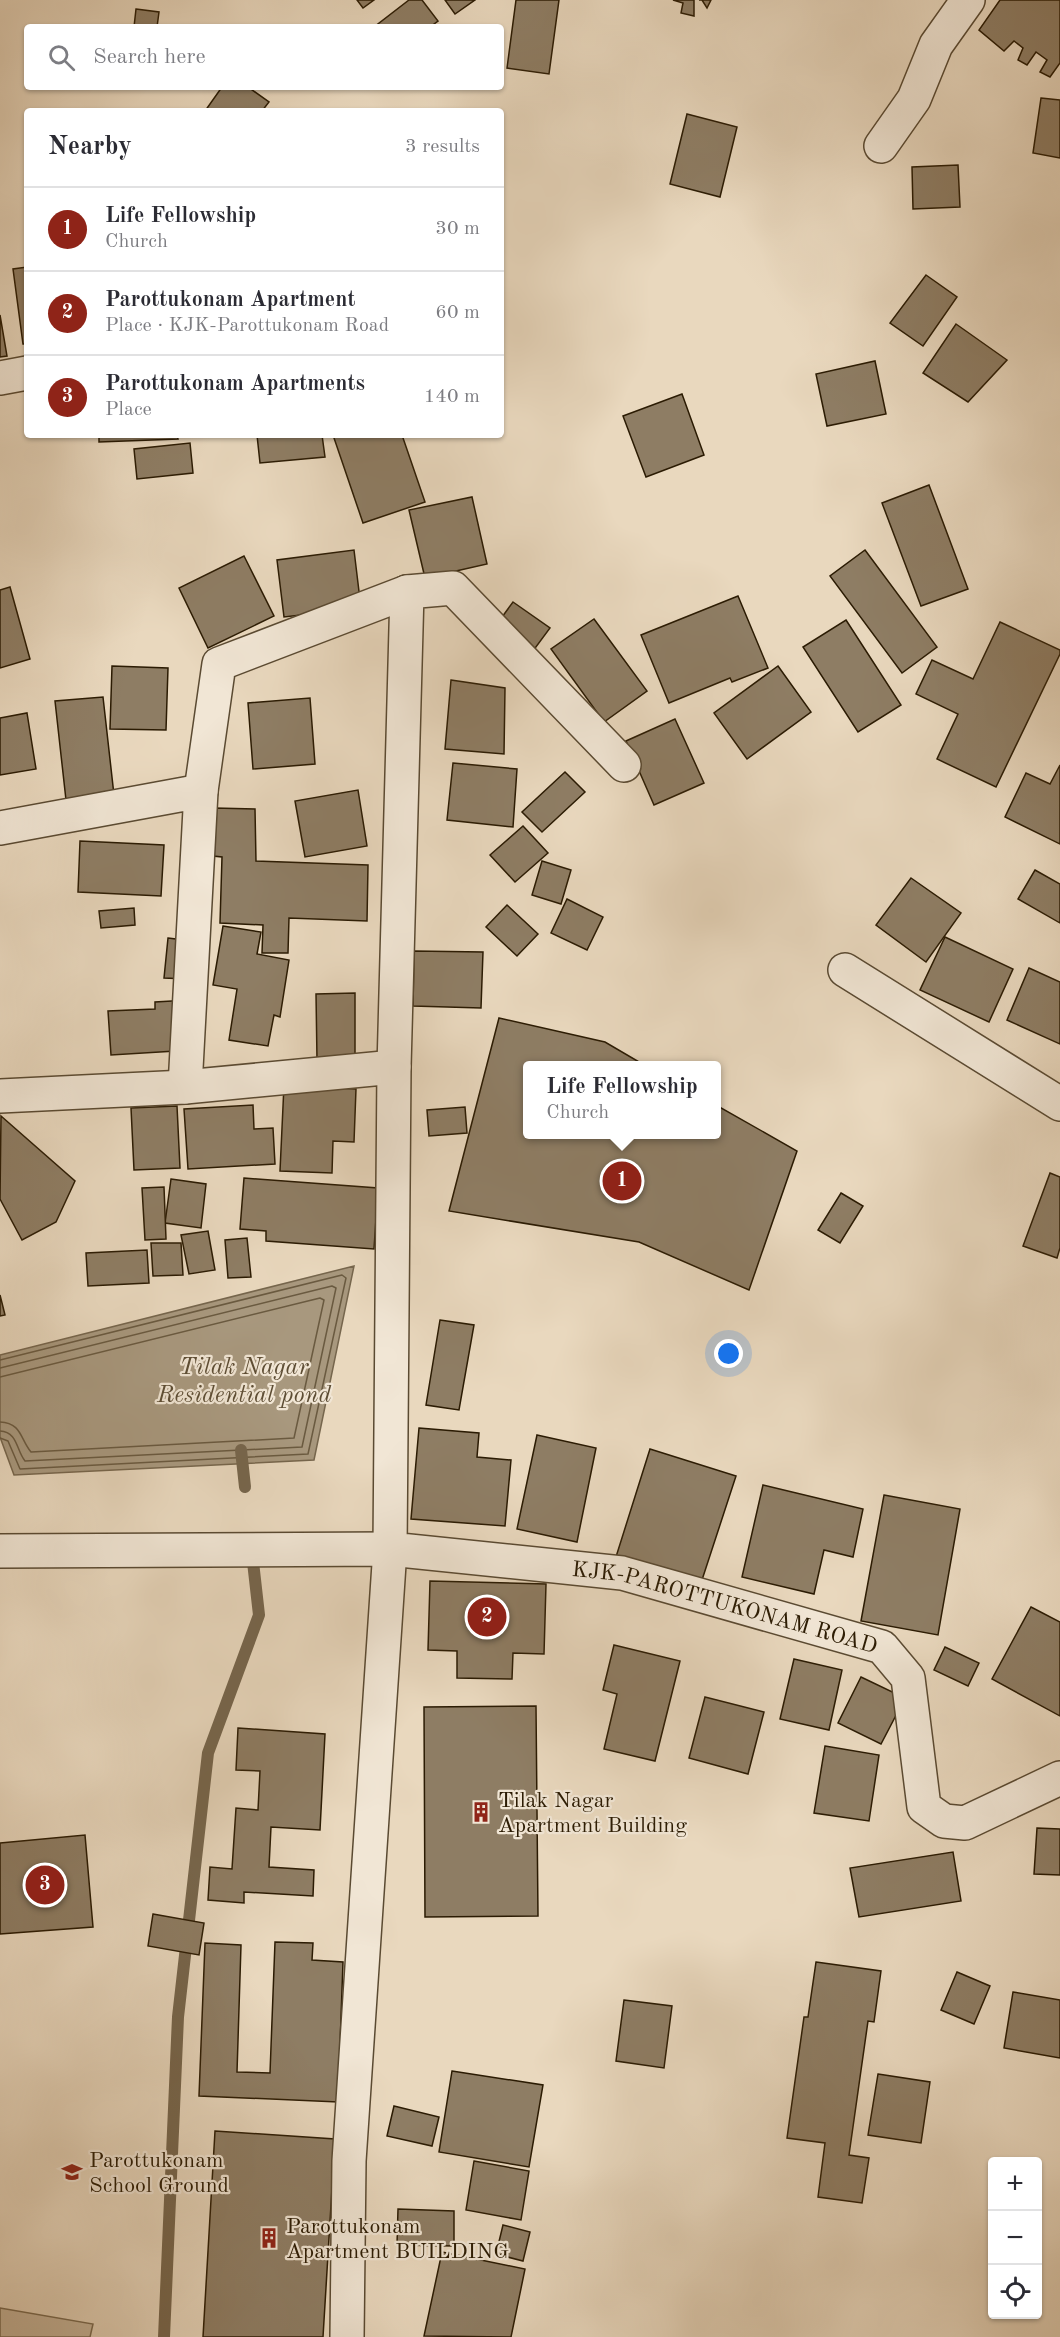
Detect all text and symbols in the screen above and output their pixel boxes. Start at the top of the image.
search box [24,24,504,90]
icon: search [45,41,78,74]
text: Search here [93,46,206,68]
text: Nearby [48,134,132,160]
text: 3 results [405,137,480,157]
text: Life Fellowship [105,205,256,227]
text: 1 [62,219,73,239]
text: 30 m [435,219,480,239]
text: Church [105,232,168,252]
text: Parottukonam Apartment [105,289,356,311]
text: 2 [62,303,73,323]
text: 60 m [435,303,480,323]
text: Place · KJK-Parottukonam Road [105,316,389,336]
text: Parottukonam Apartments [105,373,365,395]
text: 3 [62,387,73,407]
text: 140 m [424,387,480,407]
text: Place [105,400,152,420]
popup [523,1061,721,1139]
text: Life Fellowship [546,1076,698,1098]
text: Church [546,1103,609,1123]
pin: 1 [602,1158,642,1204]
your location [714,1339,743,1368]
water label: Tilak Nagar Residential pond [156,1356,331,1408]
street label: KJK-PAROTTUKONAM ROAD [571,1559,880,1658]
pin: 2 [468,1594,506,1640]
place label: Tilak Nagar Apartment Building [498,1790,687,1837]
building icon: Tilak Nagar Apartment Building [469,1800,493,1824]
pin: 3 [26,1862,64,1908]
place label: Parottukonam School Ground [89,2150,229,2197]
map controls [988,2157,1042,2319]
button: + [988,2157,1042,2211]
school or university icon: Parottukonam School Ground [60,2160,84,2184]
button: − [988,2211,1042,2265]
place label: Parottukonam Apartment BUILDING [286,2216,509,2263]
building icon: Parottukonam Apartment BUILDING [257,2226,281,2250]
button: locate [988,2265,1042,2319]

